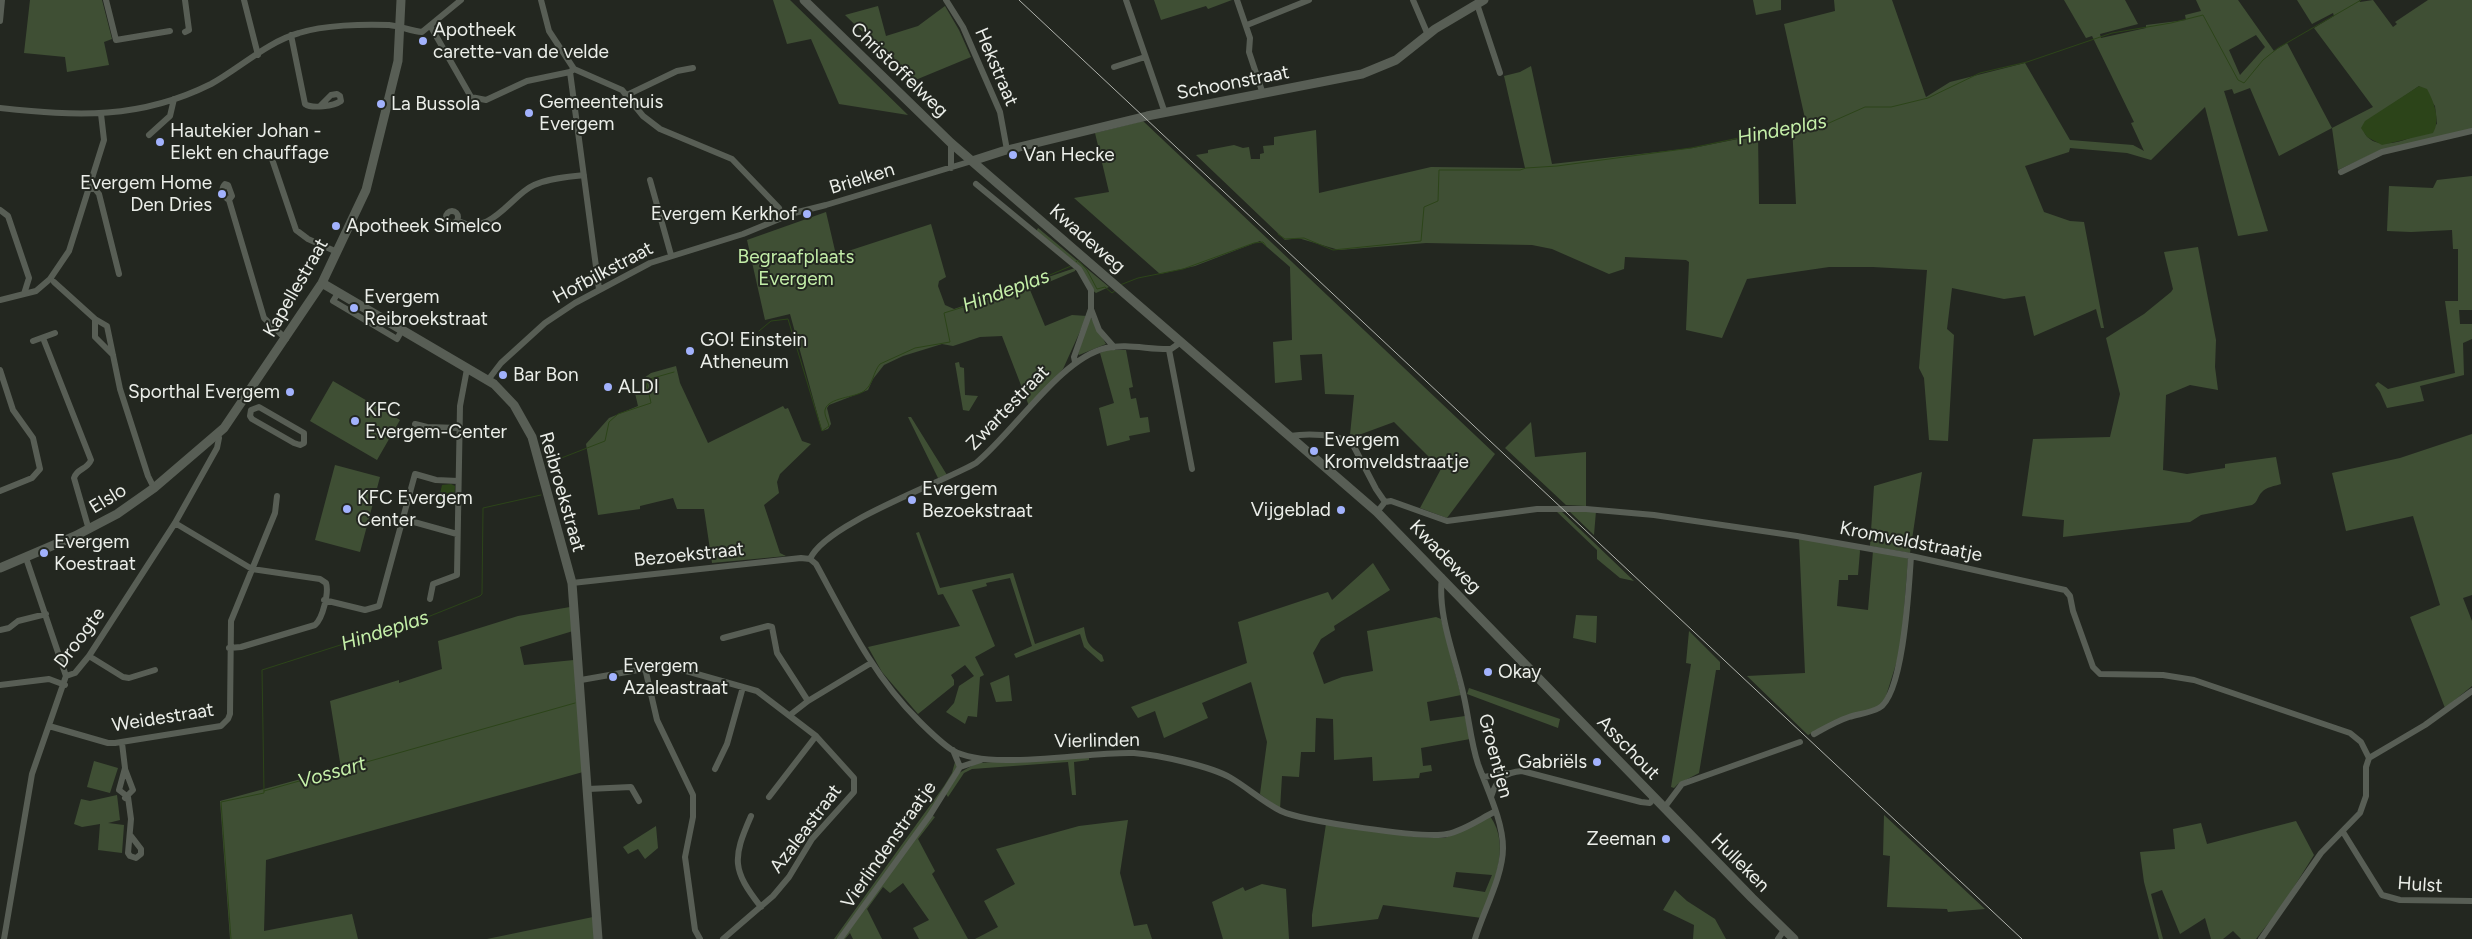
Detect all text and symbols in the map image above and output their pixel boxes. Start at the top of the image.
street label: Christoffelweg [845,18,953,122]
place label: Apotheek carette-van de velde [433,19,609,63]
street label: Hekstraat [969,24,1023,110]
marker: Apotheek carette-van de velde [417,35,429,47]
street label: Schoonstraat [1175,61,1291,105]
place label: Gemeentehuis Evergem [539,91,663,135]
place label: La Bussola [391,93,480,115]
marker: La Bussola [375,98,387,110]
marker: Gemeentehuis Evergem [523,107,535,119]
water label: Hindeplas [1735,110,1829,150]
place label: Hautekier Johan - Elekt en chauffage [170,120,329,164]
marker: Hautekier Johan - Elekt en chauffage [154,136,166,148]
place label: Van Hecke [1023,144,1115,166]
marker: Van Hecke [1007,149,1019,161]
street label: Brielken [827,158,897,200]
place label: Evergem Home Den Dries [80,172,212,216]
marker: Evergem Home Den Dries [216,188,228,200]
street label: Kwadeweg [1044,200,1130,278]
place label: Evergem Kerkhof [651,203,797,225]
marker: Evergem Kerkhof [801,208,813,220]
place label: Apotheek Simelco [346,215,502,237]
marker: Apotheek Simelco [330,220,342,232]
street label: Kapellestraat [259,234,333,342]
street label: Hofbilkstraat [549,237,657,309]
park label: Begraafplaats Evergem [738,246,854,290]
water label: Hindeplas [959,264,1053,318]
place label: Evergem Reibroekstraat [364,286,488,330]
marker: Evergem Reibroekstraat [348,302,360,314]
place label: GO! Einstein Atheneum [700,329,807,373]
marker: GO! Einstein Atheneum [684,345,696,357]
street label: Zwartestraat [962,361,1054,455]
place label: Bar Bon [513,364,579,386]
marker: Bar Bon [497,369,509,381]
place label: ALDI [618,376,659,398]
place label: Sporthal Evergem [128,381,280,403]
marker: ALDI [602,381,614,393]
marker: Sporthal Evergem [284,386,296,398]
place label: KFC Evergem-Center [365,399,507,443]
marker: KFC Evergem-Center [349,415,361,427]
street label: Reibroekstraat [534,429,590,555]
place label: Evergem Kromveldstraatje [1324,429,1469,473]
marker: Evergem Kromveldstraatje [1308,445,1320,457]
place label: Evergem Bezoekstraat [922,478,1033,522]
street label: Elslo [85,479,131,519]
place label: KFC Evergem Center [357,487,473,531]
marker: Evergem Bezoekstraat [906,494,918,506]
place label: Vijgeblad [1251,499,1331,521]
marker: KFC Evergem Center [341,503,353,515]
marker: Vijgeblad [1335,504,1347,516]
street label: Kwadeweg [1404,516,1486,598]
street label: Kromveldstraatje [1838,517,1984,567]
place label: Evergem Koestraat [54,531,136,575]
street label: Bezoekstraat [633,538,745,572]
marker: Evergem Koestraat [38,547,50,559]
street label: Droogte [50,603,110,673]
water label: Hindeplas [338,606,432,656]
place label: Evergem Azaleastraat [623,655,728,699]
place label: Okay [1498,661,1541,683]
marker: Okay [1482,666,1494,678]
marker: Evergem Azaleastraat [607,671,619,683]
street label: Weidestraat [110,699,216,737]
street label: Groentjen [1473,711,1517,801]
street label: Asschout [1592,711,1664,785]
street label: Vierlinden [1054,729,1140,753]
place label: Gabriëls [1517,751,1587,773]
water label: Vossart [295,752,369,794]
marker: Gabriëls [1591,756,1603,768]
street label: Vierlindenstraatje [837,777,941,913]
street label: Azaleastraat [765,780,847,878]
place label: Zeeman [1587,828,1656,850]
street label: Hulleken [1706,829,1774,897]
marker: Zeeman [1660,833,1672,845]
street label: Hulst [2397,872,2443,898]

